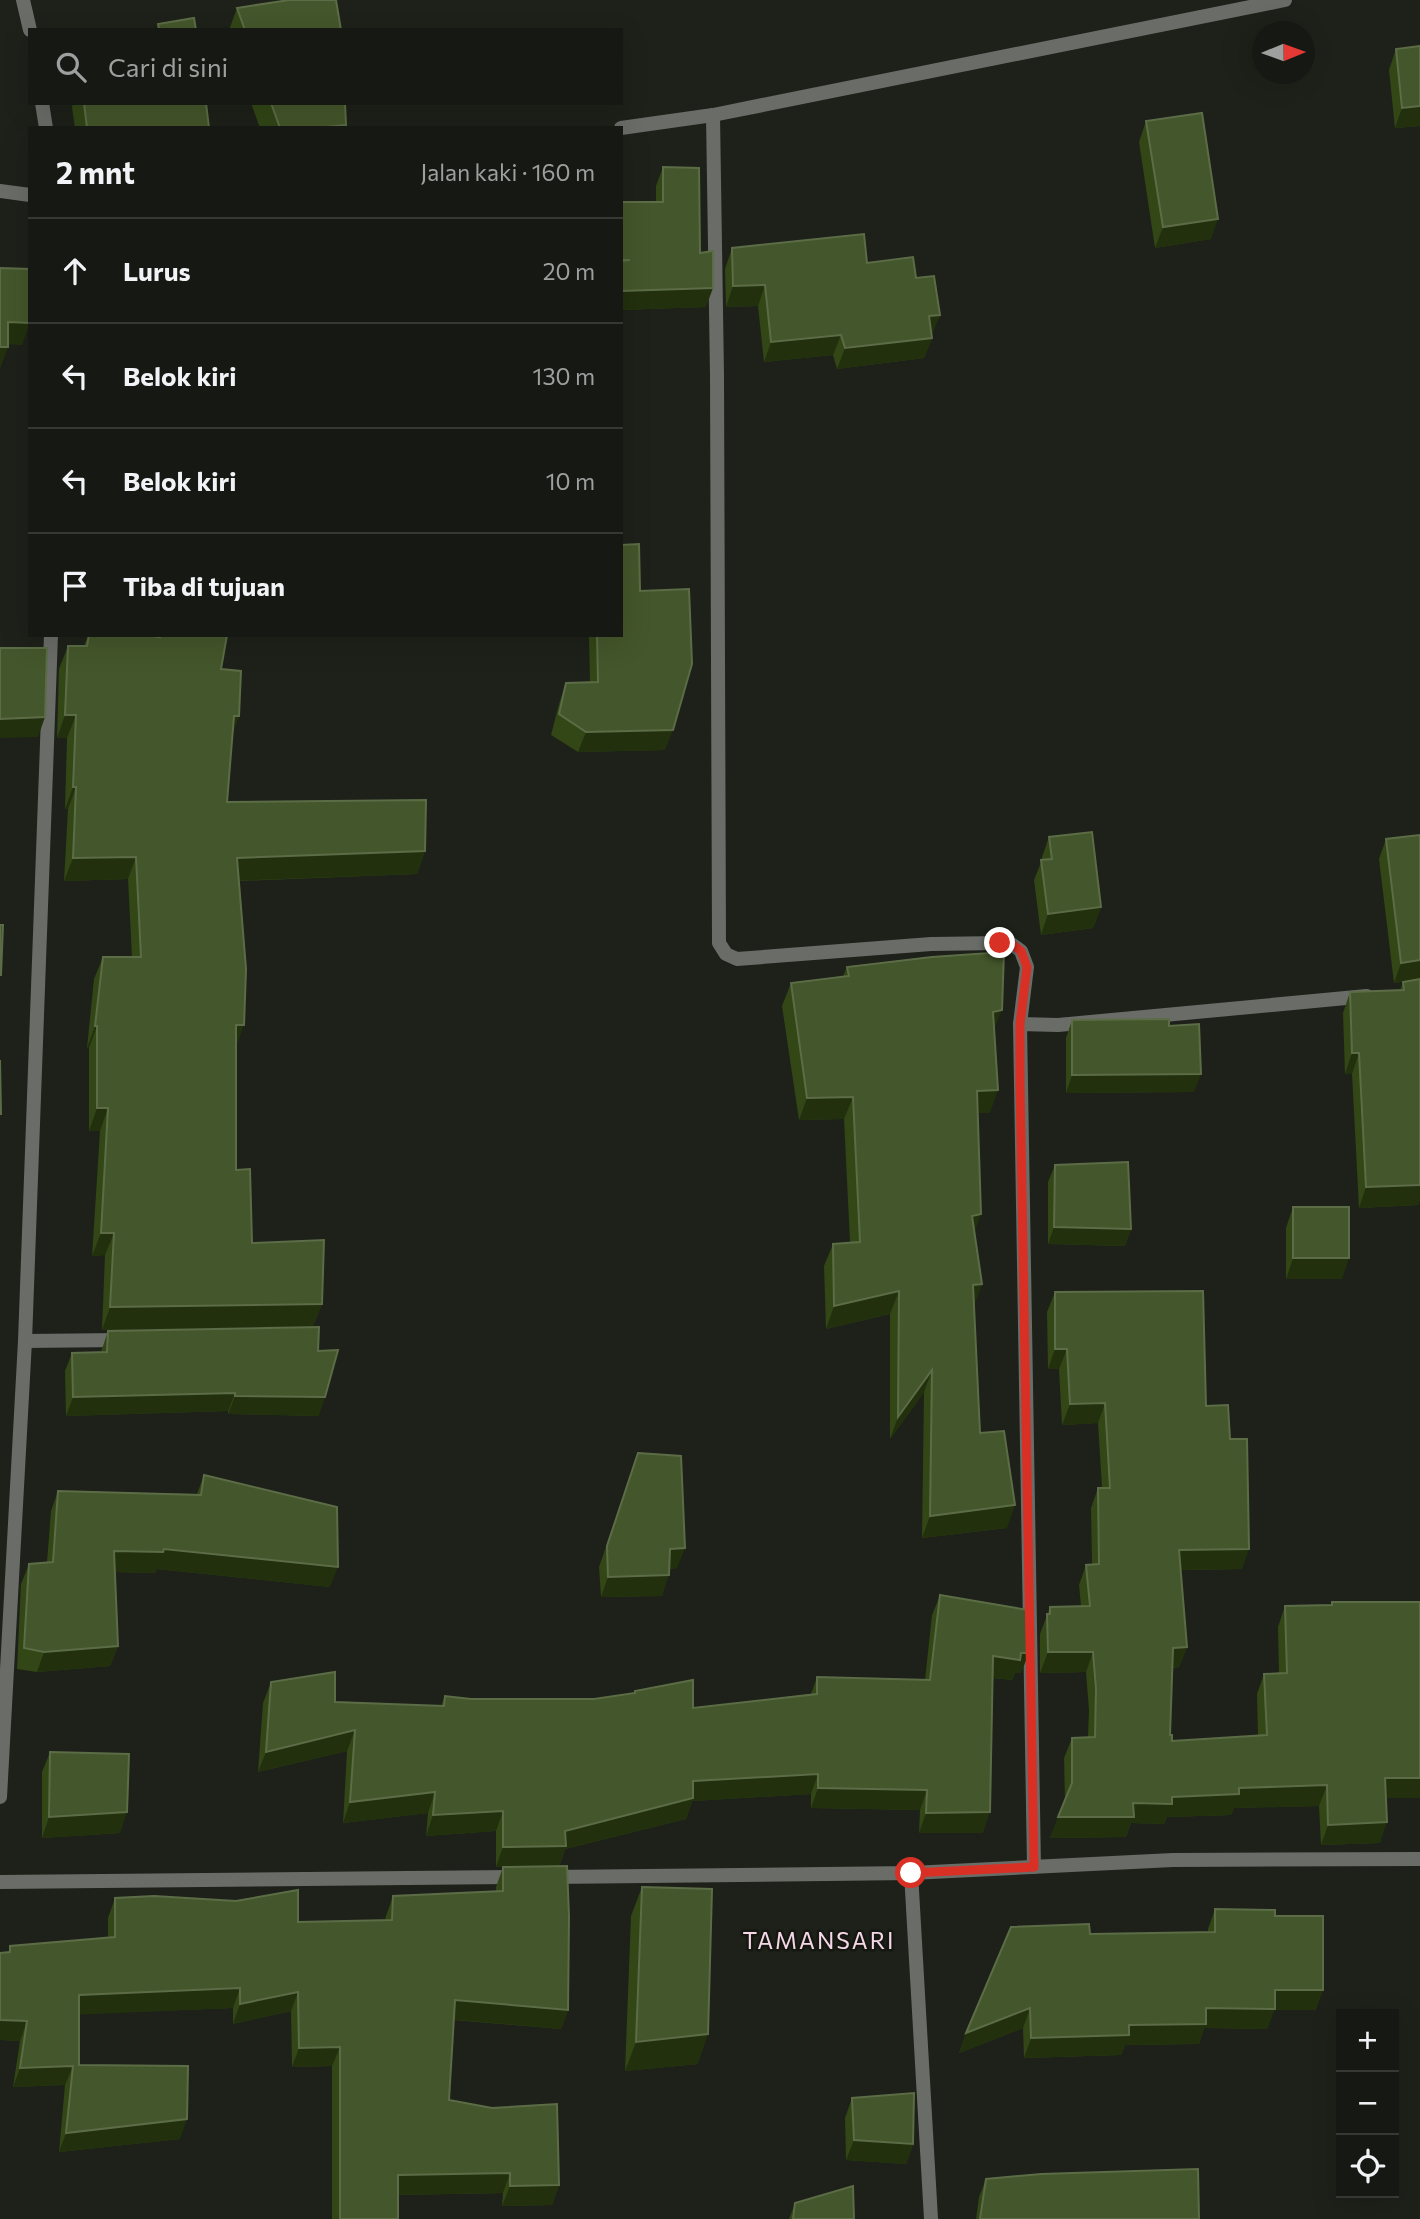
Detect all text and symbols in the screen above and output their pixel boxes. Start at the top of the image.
north arrow [1252,21,1315,84]
search box [28,28,623,105]
icon: search [52,48,90,86]
text: Cari di sini [108,51,228,82]
text: 2 mnt [56,153,135,190]
text: Jalan kaki · 160 m [420,158,595,186]
icon: ahead [56,252,94,290]
text: Lurus [123,255,191,286]
text: 20 m [543,257,595,285]
icon: left [56,357,94,395]
text: Belok kiri [123,360,237,391]
text: 130 m [533,362,595,390]
icon: left [56,462,94,500]
text: Belok kiri [123,465,237,496]
text: 10 m [546,467,595,495]
icon: arrive [56,567,94,605]
text: Tiba di tujuan [123,570,285,601]
route end [984,927,1015,958]
route start [895,1857,926,1888]
district label: TAMANSARI [742,1926,896,1954]
map controls [1336,2009,1399,2198]
button: + [1336,2009,1399,2072]
button: − [1336,2072,1399,2135]
button: locate [1336,2135,1399,2198]

